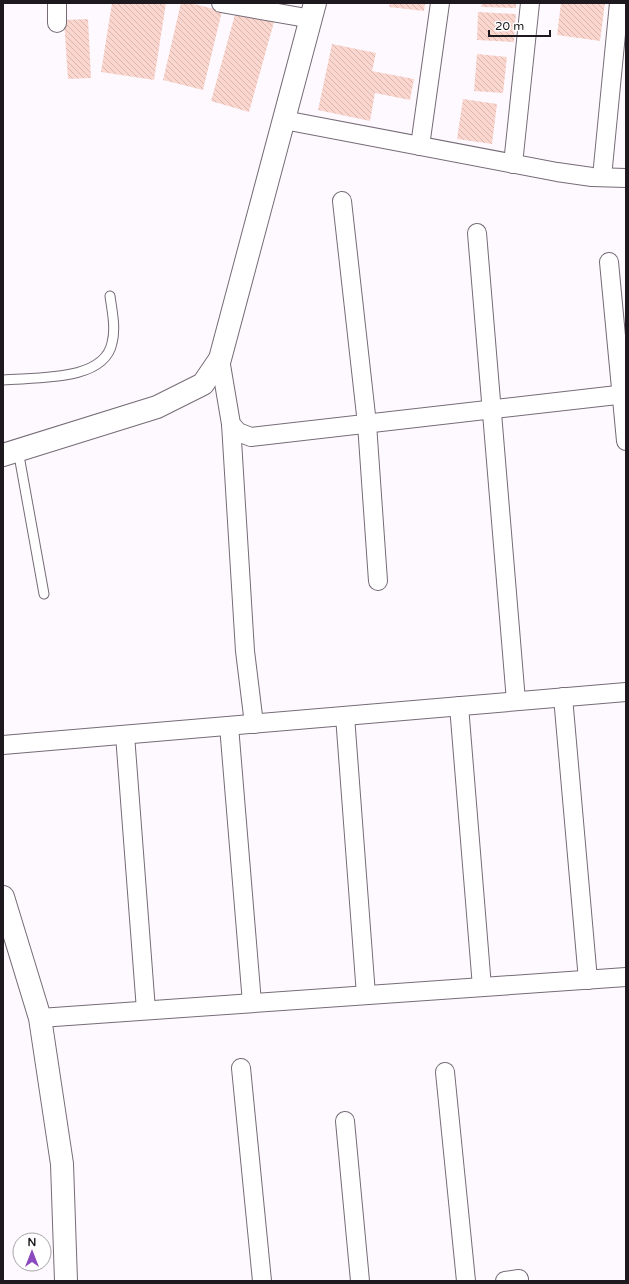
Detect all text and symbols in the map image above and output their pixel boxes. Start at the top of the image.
scale bar [489,12,550,38]
text: 20 m [495,19,524,33]
north arrow [12,1232,52,1272]
text: N [28,1236,36,1249]

